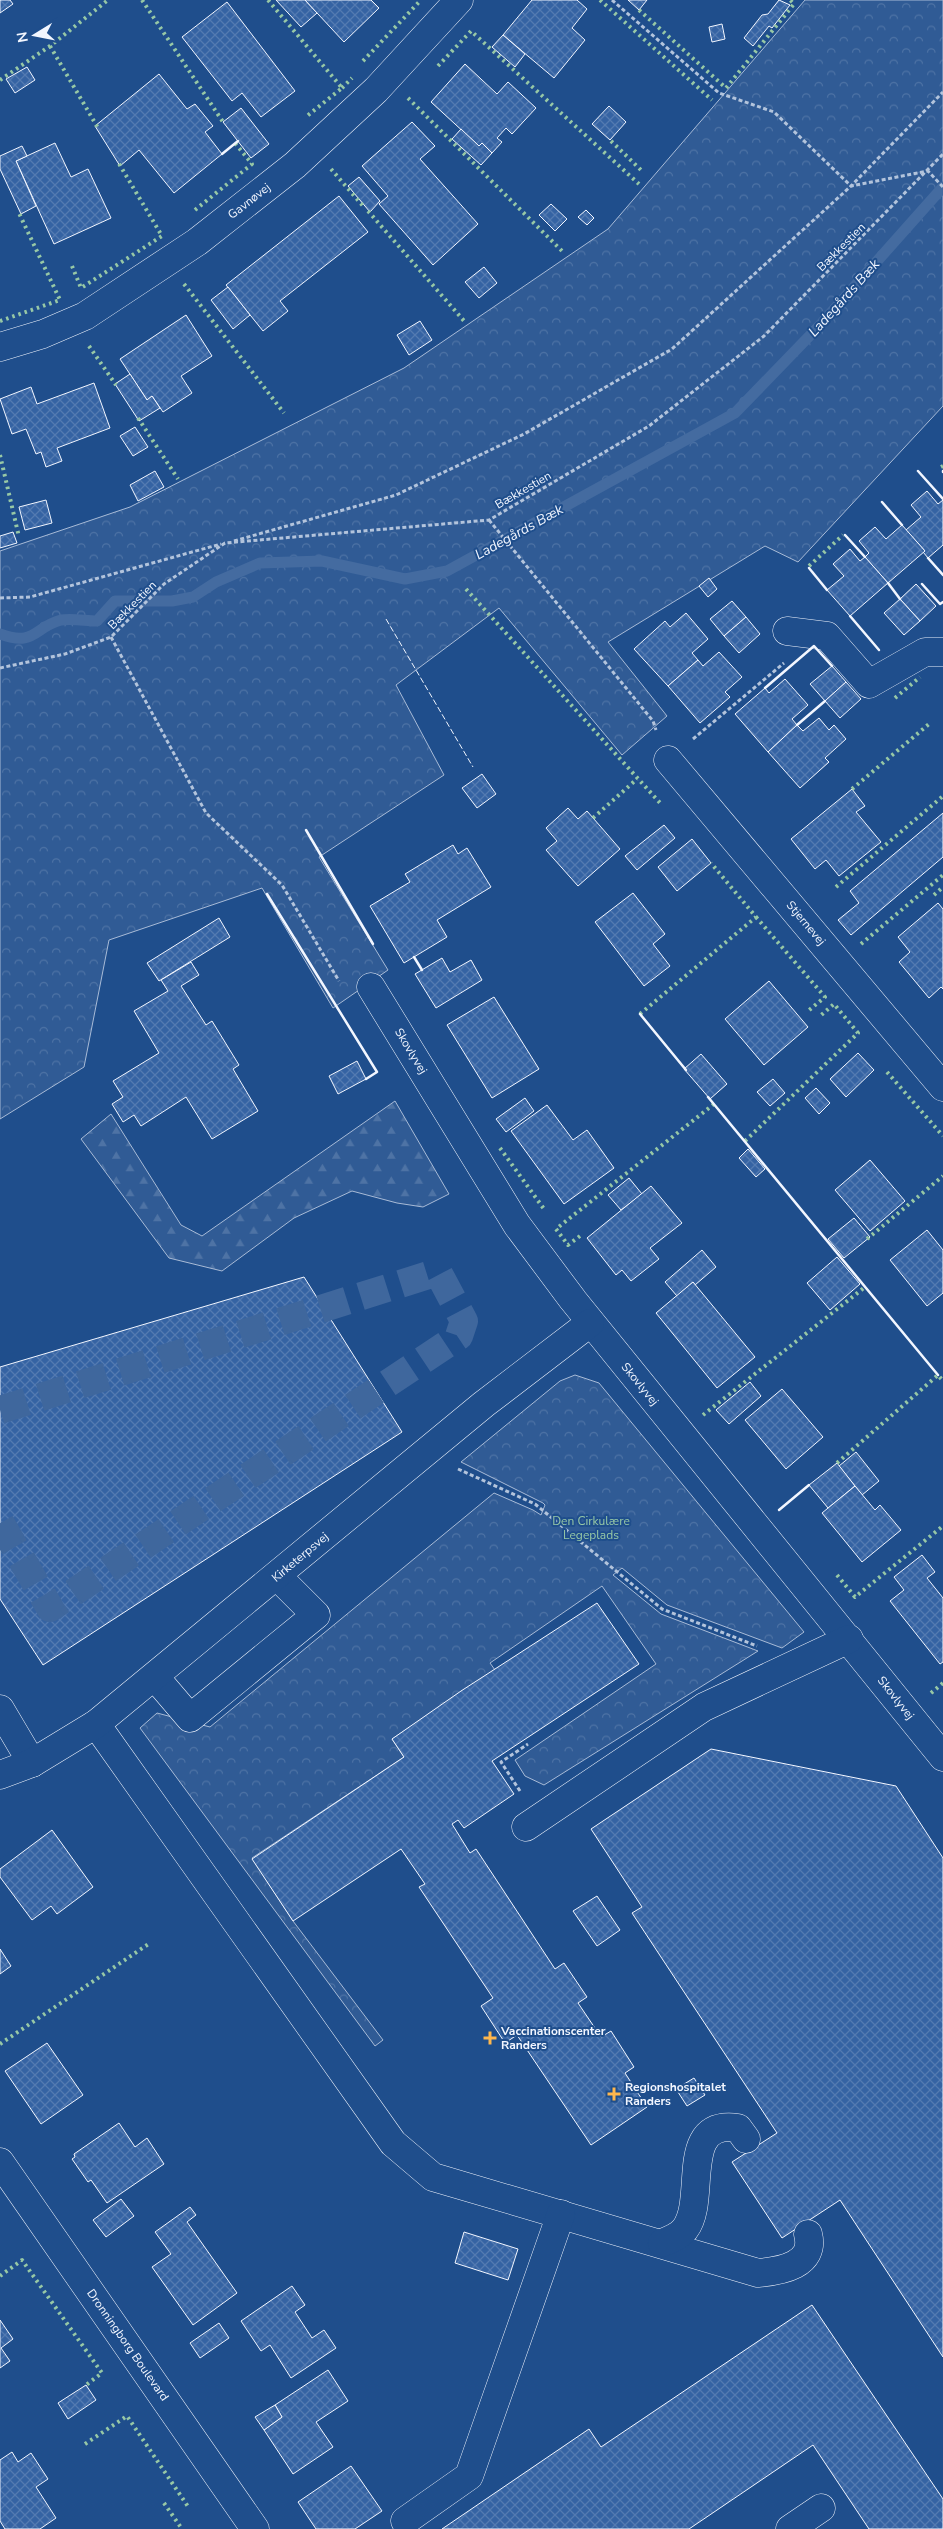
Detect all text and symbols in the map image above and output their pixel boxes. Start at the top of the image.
north arrow [10,10,60,60]
text: N [12,30,33,44]
street label: Gavnøvej [224,179,274,223]
street label: Bækkestien [813,219,869,275]
water label: Ladegårds Bæk [804,254,885,341]
street label: Bækkestien [492,467,554,513]
water label: Ladegårds Bæk [471,499,567,564]
street label: Bækkestien [104,577,160,633]
street label: Stjernevej [783,897,829,949]
street label: Skovlyvej [391,1025,431,1077]
street label: Skovlyvej [618,1359,662,1409]
park label: Den Cirkulære Legeplads [552,1513,630,1543]
street label: Kirketerpsvej [268,1528,332,1585]
street label: Skovlyvej [874,1673,918,1723]
place label: Vaccinationscenter Randers [500,2023,606,2053]
marker: Vaccinationscenter Randers [483,2031,497,2045]
place label: Regionshospitalet Randers [625,2079,726,2109]
marker: Regionshospitalet Randers [607,2087,621,2101]
street label: Dronningborg Boulevard [83,2286,173,2404]

